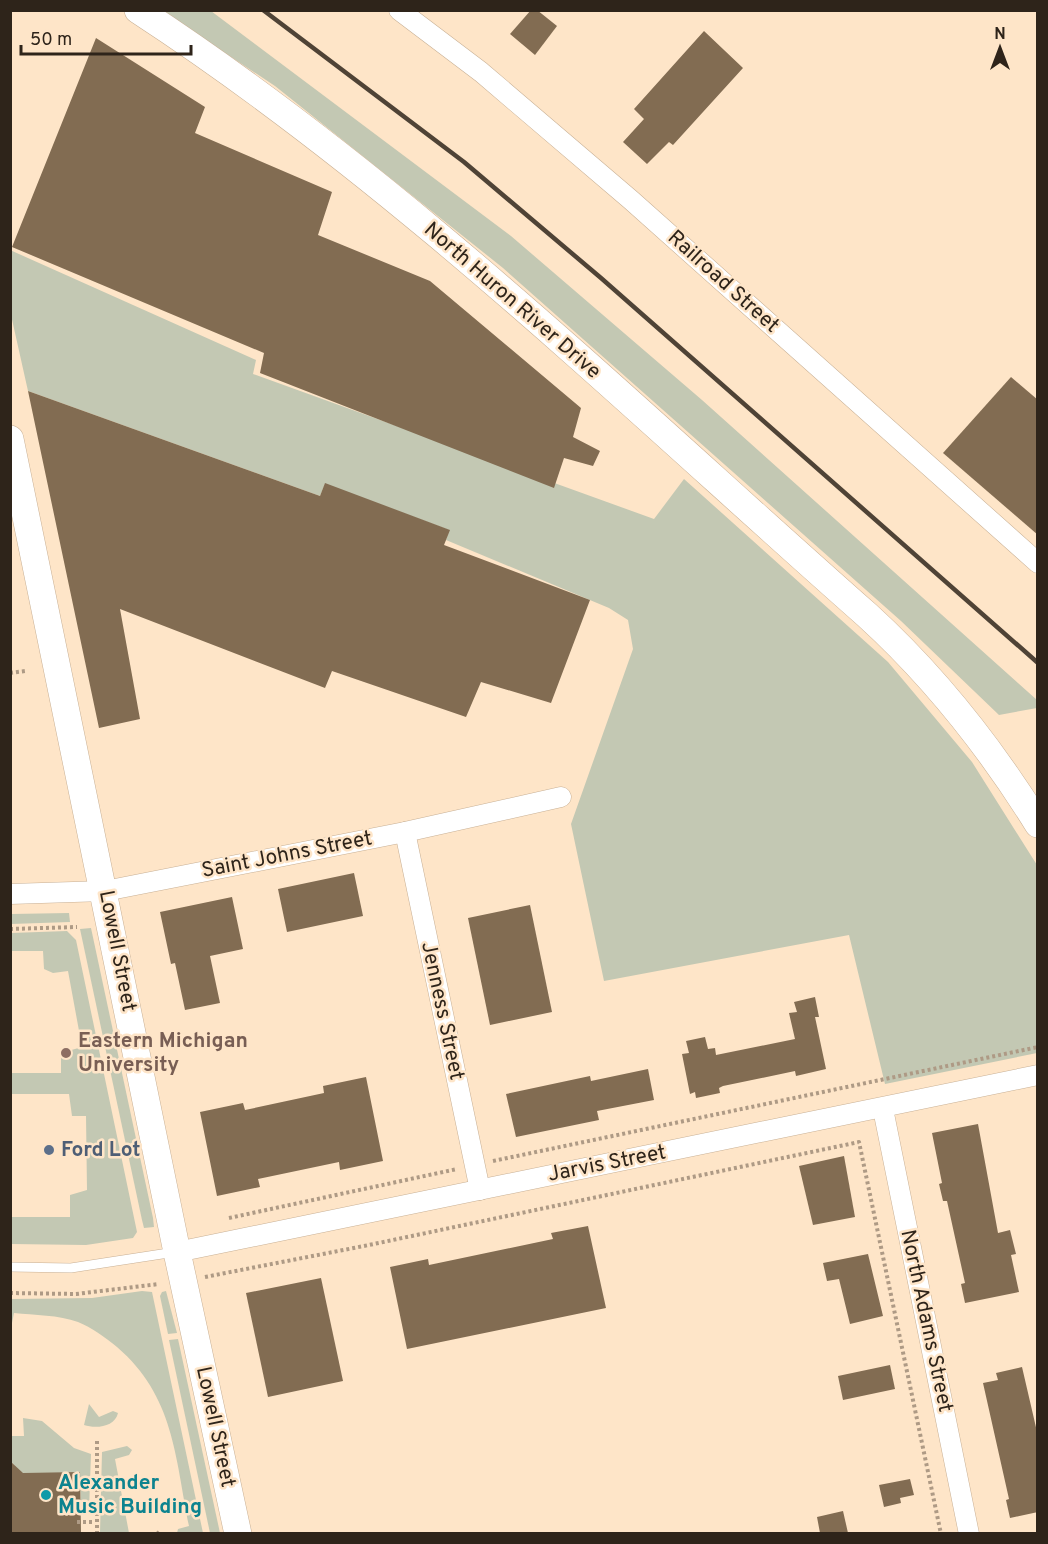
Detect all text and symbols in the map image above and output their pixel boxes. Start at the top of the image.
scale bar [21,18,190,56]
north arrow [970,18,1030,78]
text: N [994,25,1006,45]
text: 50 m [30,29,72,52]
street label: North Huron River Drive [418,217,606,385]
street label: Railroad Street [661,225,785,339]
street label: Saint Johns Street [199,825,375,885]
street label: Lowell Street [92,888,142,1014]
street label: Jenness Street [414,939,470,1083]
place label: Eastern Michigan University [78,1028,248,1079]
marker: Eastern Michigan University [59,1046,73,1060]
place label: Ford Lot [61,1137,141,1164]
street label: Jarvis Street [546,1139,668,1189]
marker: Ford Lot [42,1143,56,1157]
street label: North Adams Street [893,1227,959,1415]
street label: Lowell Street [189,1364,241,1490]
place label: Alexander Music Building [58,1470,202,1521]
marker: Alexander Music Building [39,1488,53,1502]

